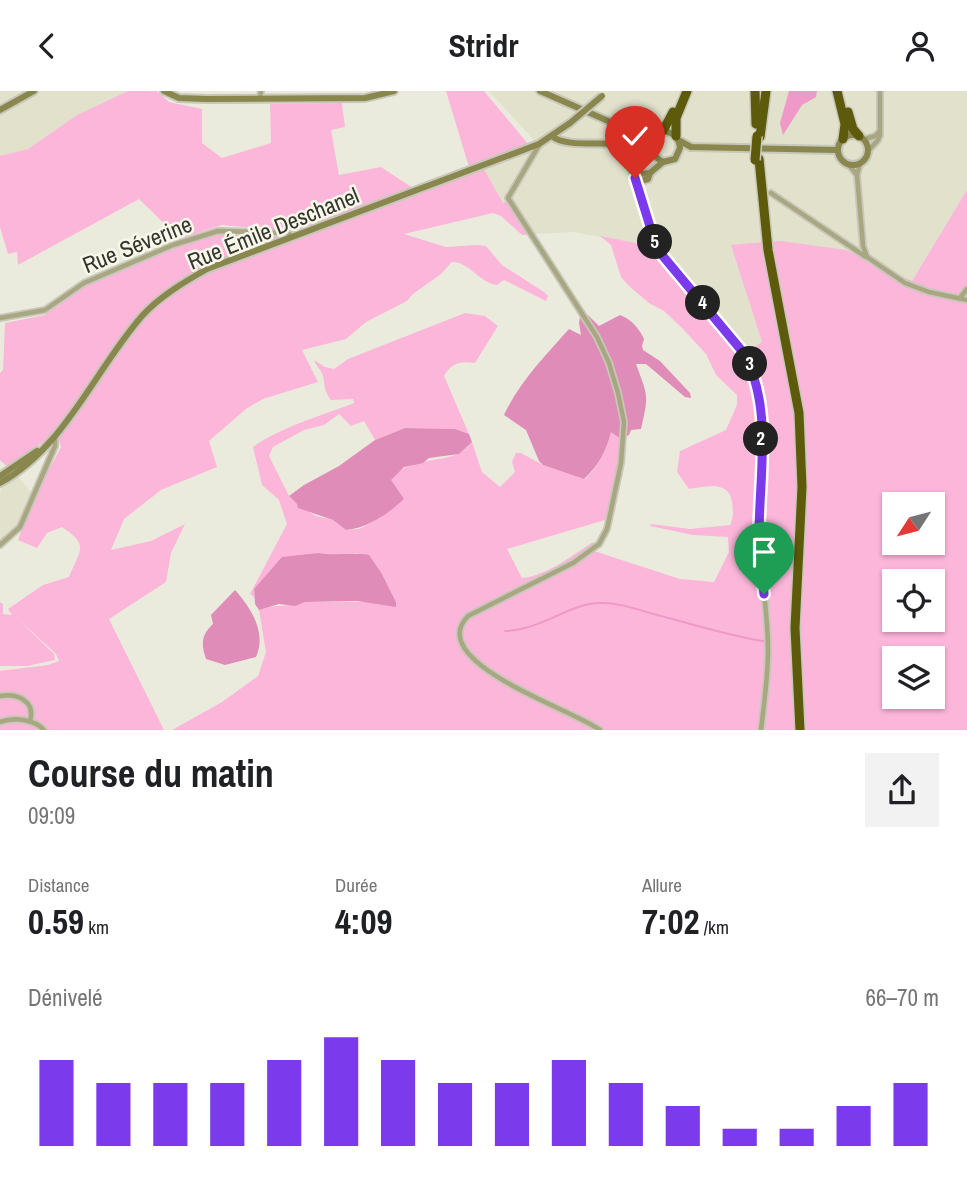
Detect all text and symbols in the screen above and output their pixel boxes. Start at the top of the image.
text: Stridr [449,24,518,67]
icon: back [28,27,66,65]
icon: person [901,27,939,65]
pin [605,106,665,178]
icon: check [616,117,654,155]
street label: Rue Émile Deschanel [183,179,363,277]
street label: Rue Séverine [78,208,196,280]
pin: 5 [638,225,672,259]
text: 5 [650,228,659,254]
pin: 4 [686,285,720,321]
text: 4 [698,289,707,315]
pin: 3 [732,347,768,381]
text: 3 [745,350,754,376]
pin: 2 [744,421,778,457]
text: 2 [756,425,765,451]
north arrow [882,492,945,555]
map controls [882,492,945,709]
pin [734,522,794,594]
icon: arrive [745,533,783,571]
button: locate [882,569,945,632]
button: layers [882,646,945,709]
text: Course du matin [28,748,274,799]
button: share [865,753,939,827]
text: 09:09 [28,800,75,831]
text: Distance [28,872,89,898]
text: Durée [335,872,377,898]
text: Allure [642,872,682,898]
text: 0.59 [28,898,84,945]
text: 4:09 [335,898,392,945]
text: 7:02 [642,898,699,945]
text: km [84,914,109,940]
text: /km [699,914,729,940]
text: Dénivelé [28,982,102,1013]
text: 66–70 m [866,982,939,1013]

